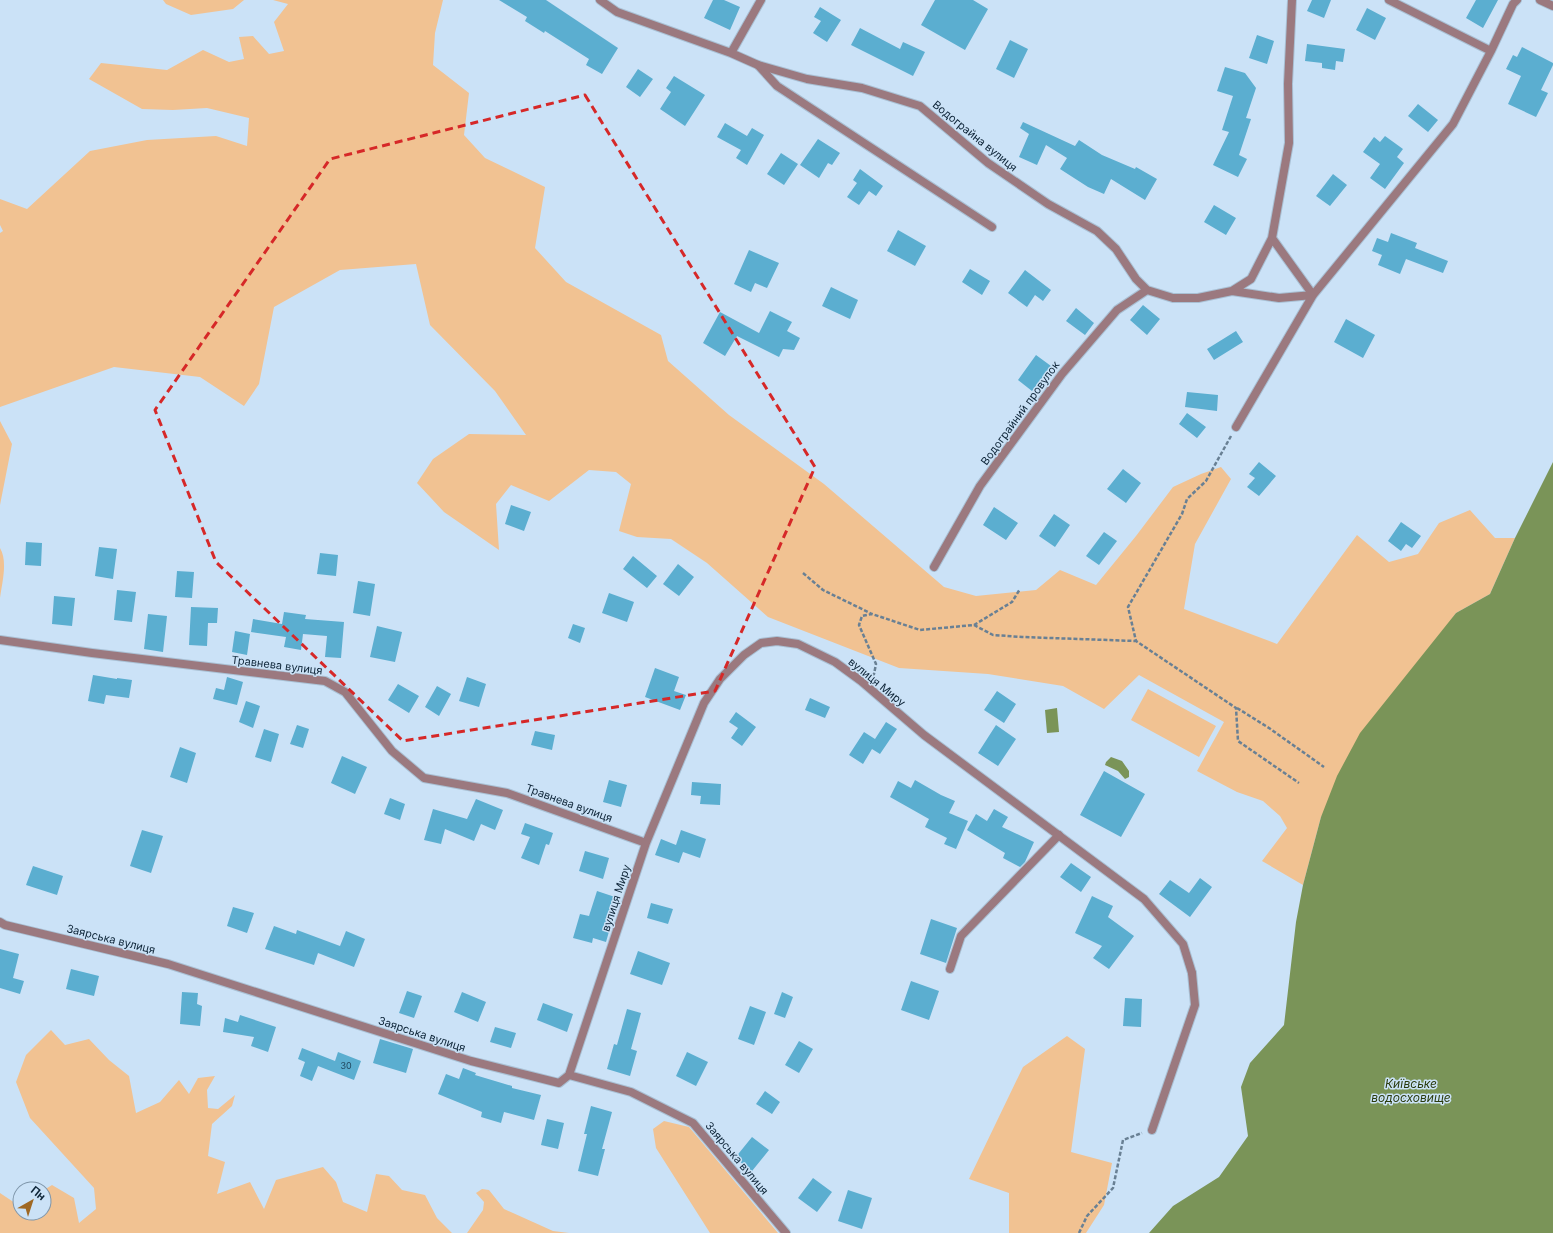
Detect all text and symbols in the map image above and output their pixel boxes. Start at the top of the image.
street label: Водограйна вулиця [930,98,1020,174]
street label: Водограйний провулок [978,358,1062,468]
street label: Травнева вулиця [231,652,323,678]
street label: вулиця Миру [846,655,908,709]
street label: Травнева вулиця [524,781,614,825]
street label: вулиця Миру [599,863,633,933]
street label: Заярська вулиця [65,921,157,957]
street label: Заярська вулиця [377,1013,467,1055]
house number: 30 [340,1060,352,1071]
water label: Київське водосховище [1371,1076,1451,1105]
street label: Заярська вулиця [702,1119,772,1197]
north arrow [12,1181,52,1221]
text: Пн [28,1183,49,1204]

